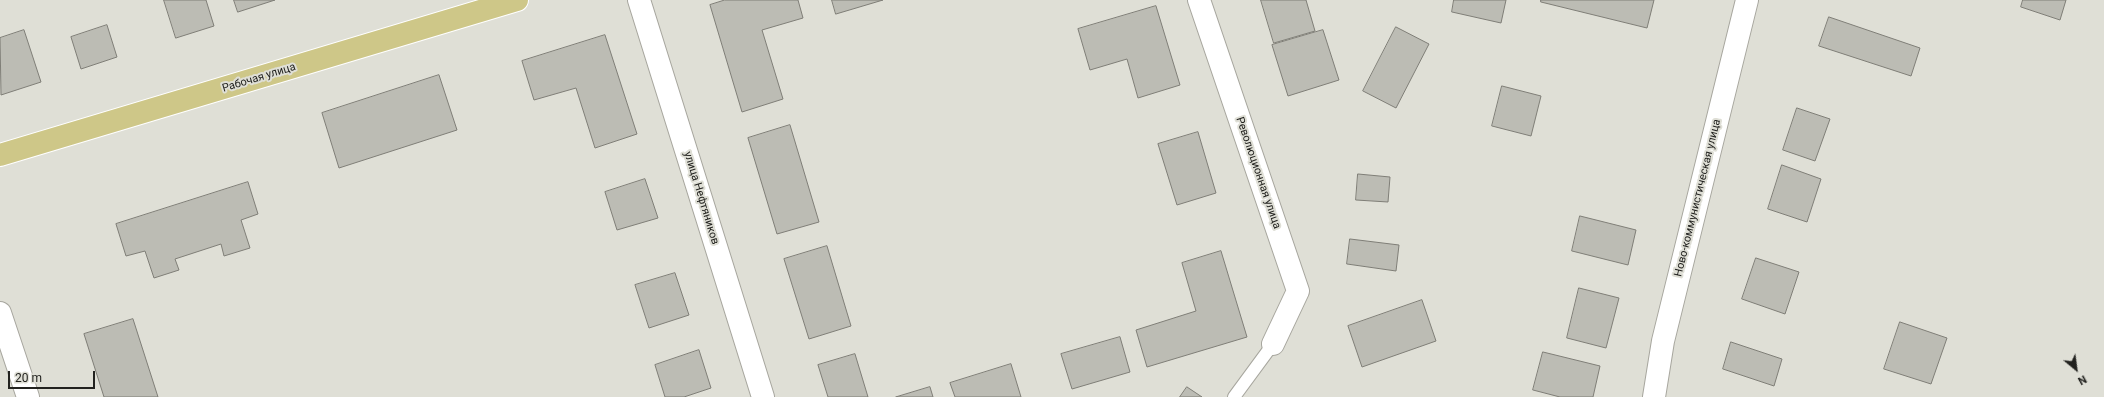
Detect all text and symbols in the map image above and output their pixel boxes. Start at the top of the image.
street label: Рабочая улица [221,61,297,95]
street label: Революционная улица [1233,115,1283,231]
street label: Ново-коммунистическая улица [1672,118,1724,278]
street label: улица Нефтяников [681,150,721,246]
north arrow [2056,349,2096,389]
scale bar [10,363,97,389]
text: 20 m [15,371,42,385]
text: N [2076,372,2089,387]

